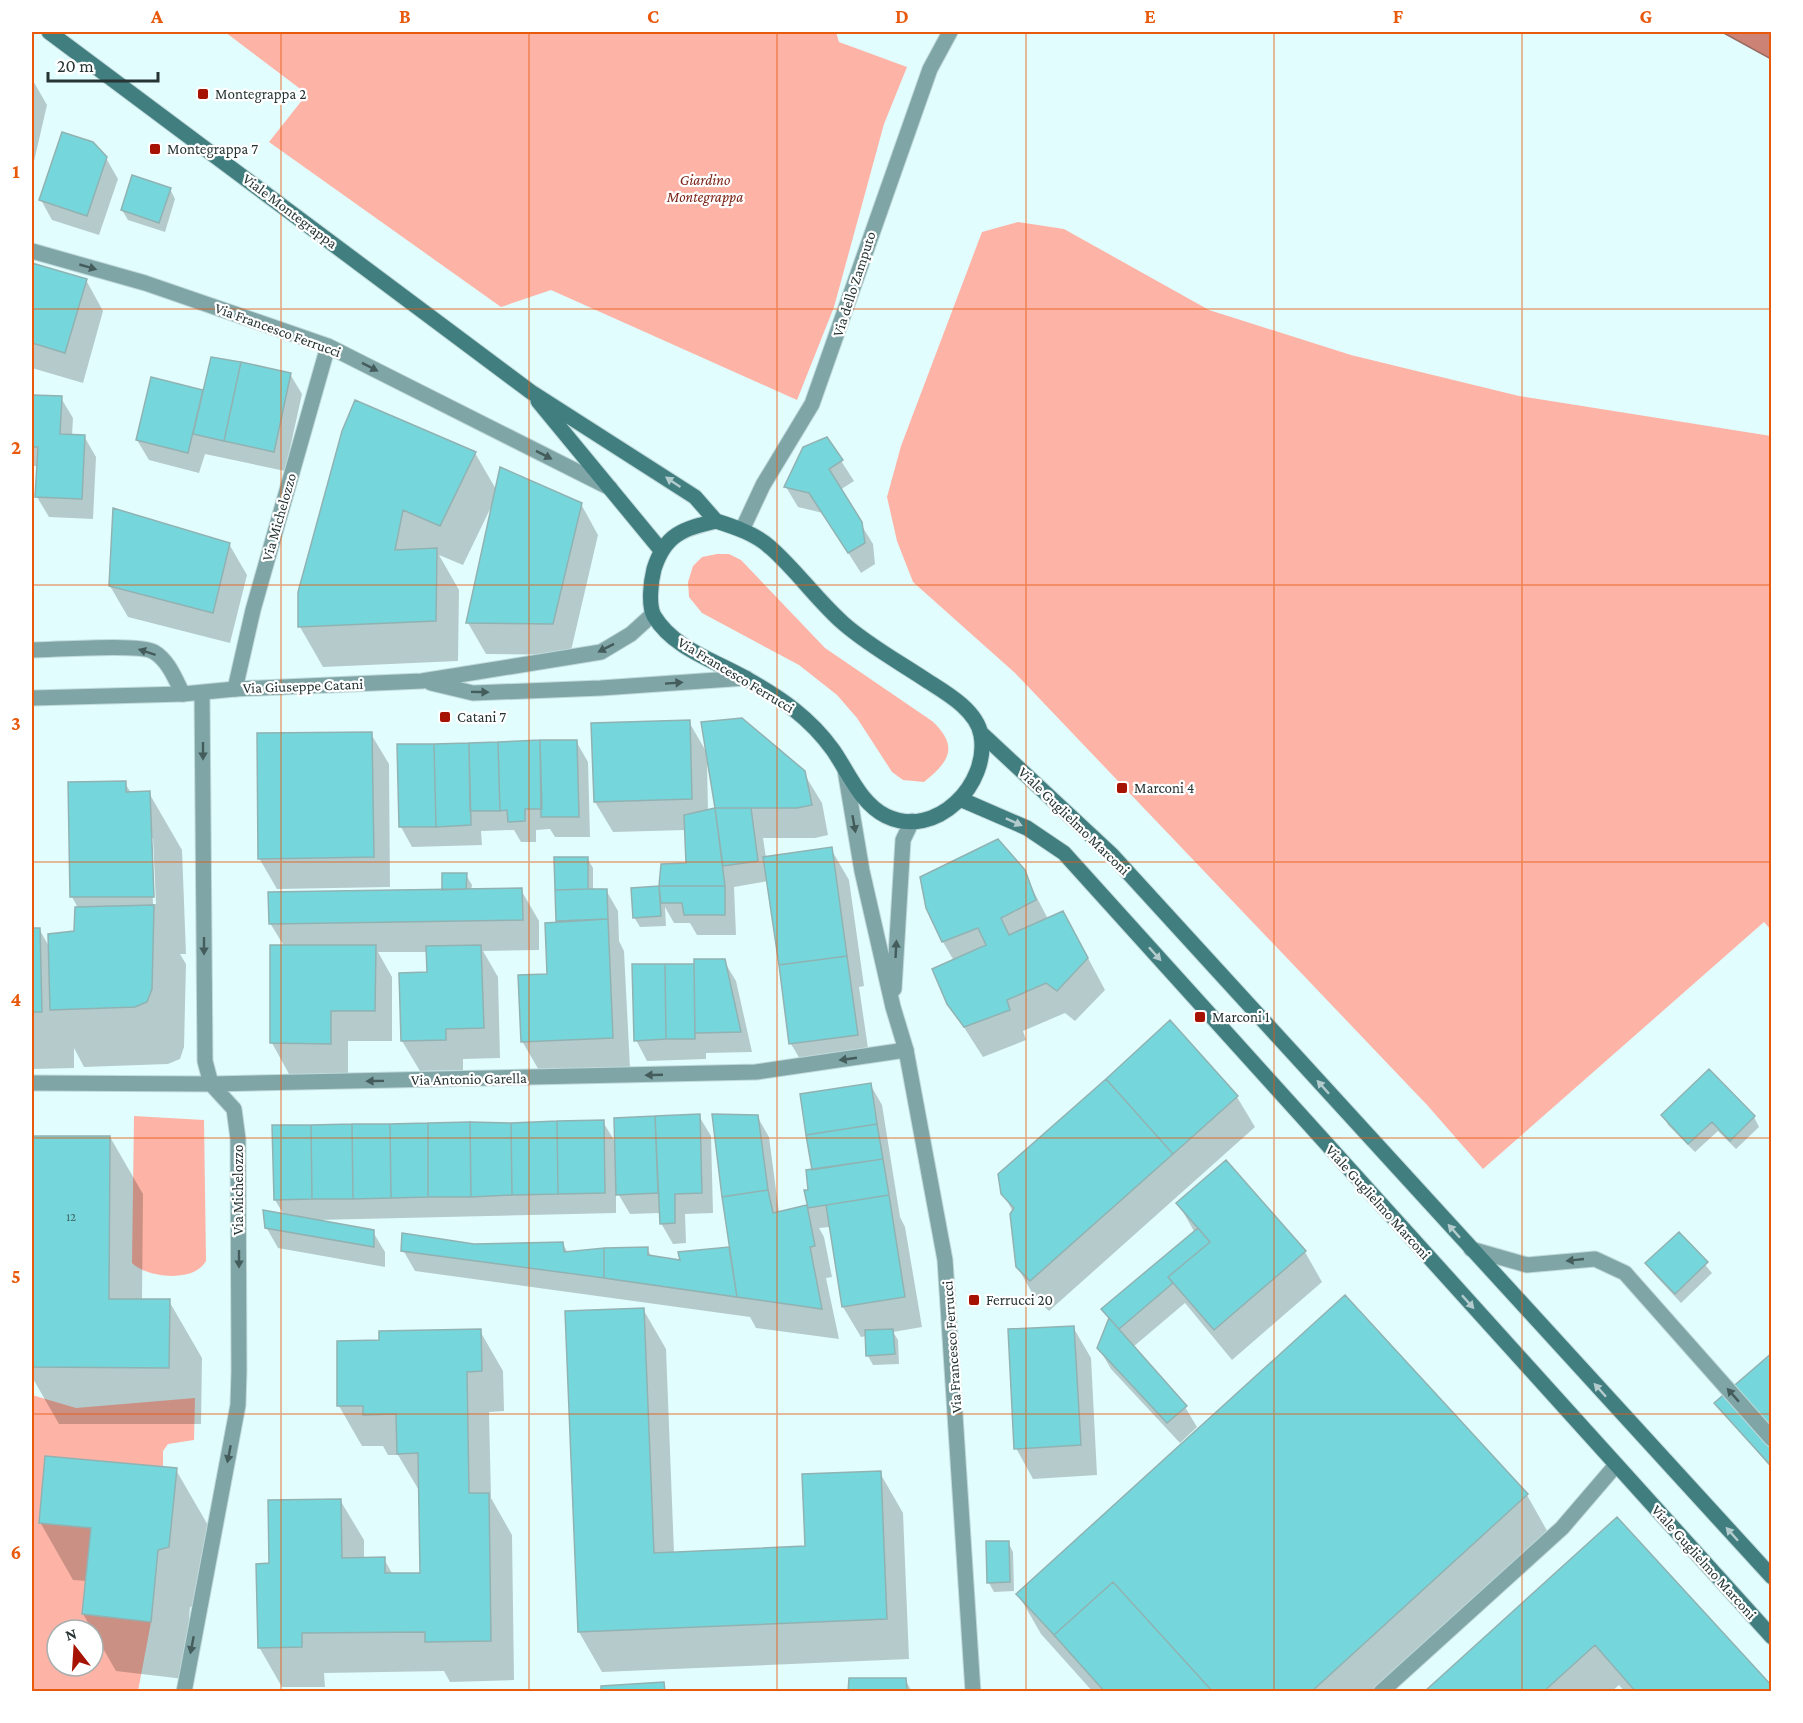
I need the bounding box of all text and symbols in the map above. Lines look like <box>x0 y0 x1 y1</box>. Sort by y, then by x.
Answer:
text: A <box>150 5 164 27</box>
text: B <box>399 5 411 27</box>
text: C <box>647 5 659 27</box>
text: D <box>895 5 909 27</box>
text: E <box>1144 5 1156 27</box>
text: F <box>1393 5 1404 27</box>
text: G <box>1640 5 1653 27</box>
scale bar <box>48 45 158 83</box>
text: 20 m <box>57 56 94 76</box>
place label: Montegrappa 2 <box>215 86 306 103</box>
marker: Montegrappa 2 <box>196 87 210 101</box>
place label: Montegrappa 7 <box>167 141 258 158</box>
marker: Montegrappa 7 <box>148 142 162 156</box>
text: 1 <box>12 160 20 182</box>
street label: Viale Montegrappa <box>239 170 340 252</box>
park label: Giardino Montegrappa <box>666 172 743 206</box>
street label: Via dello Zamputo <box>829 229 879 339</box>
one-way arrow <box>79 262 97 272</box>
street label: Via Francesco Ferrucci <box>213 300 343 360</box>
one-way arrow <box>362 362 379 372</box>
text: 2 <box>11 436 21 458</box>
one-way arrow <box>536 450 553 460</box>
street label: Via Michelozzo <box>259 471 299 563</box>
one-way arrow <box>665 477 681 488</box>
street label: Via Francesco Ferrucci <box>675 634 797 716</box>
one-way arrow <box>597 643 615 653</box>
one-way arrow <box>138 646 156 656</box>
street label: Via Giuseppe Catani <box>242 676 364 697</box>
one-way arrow <box>665 678 684 688</box>
one-way arrow <box>470 687 489 697</box>
place label: Catani 7 <box>457 709 506 725</box>
marker: Catani 7 <box>438 710 452 724</box>
text: 3 <box>11 712 21 734</box>
one-way arrow <box>198 742 207 761</box>
street label: Viale Guglielmo Marconi <box>1015 764 1133 879</box>
place label: Marconi 4 <box>1134 780 1194 796</box>
marker: Marconi 4 <box>1115 781 1129 795</box>
one-way arrow <box>850 815 859 834</box>
one-way arrow <box>1005 818 1022 827</box>
one-way arrow <box>199 937 209 956</box>
one-way arrow <box>891 939 901 958</box>
one-way arrow <box>1148 946 1161 961</box>
text: 4 <box>11 988 22 1010</box>
place label: Marconi 1 <box>1212 1009 1270 1025</box>
marker: Marconi 1 <box>1193 1010 1207 1024</box>
one-way arrow <box>838 1054 857 1063</box>
street label: Via Antonio Garella <box>411 1070 527 1088</box>
one-way arrow <box>644 1070 663 1079</box>
one-way arrow <box>366 1076 385 1086</box>
one-way arrow <box>1316 1079 1330 1094</box>
street label: Viale Guglielmo Marconi <box>1322 1142 1433 1263</box>
street label: Via Michelozzo <box>230 1145 246 1235</box>
house number: 12 <box>66 1210 76 1224</box>
one-way arrow <box>1447 1223 1461 1238</box>
one-way arrow <box>234 1250 244 1269</box>
one-way arrow <box>1566 1255 1585 1265</box>
text: 5 <box>11 1265 21 1287</box>
street label: Via Francesco Ferrucci <box>939 1280 965 1414</box>
place label: Ferrucci 20 <box>986 1292 1053 1308</box>
marker: Ferrucci 20 <box>967 1293 981 1307</box>
one-way arrow <box>1461 1294 1475 1309</box>
one-way arrow <box>1594 1383 1607 1398</box>
one-way arrow <box>1726 1388 1740 1403</box>
one-way arrow <box>224 1444 233 1463</box>
street label: Viale Guglielmo Marconi <box>1648 1502 1759 1623</box>
one-way arrow <box>1725 1526 1739 1541</box>
text: 6 <box>11 1541 21 1563</box>
north arrow <box>45 1618 105 1678</box>
text: N <box>63 1624 79 1644</box>
one-way arrow <box>187 1636 196 1655</box>

